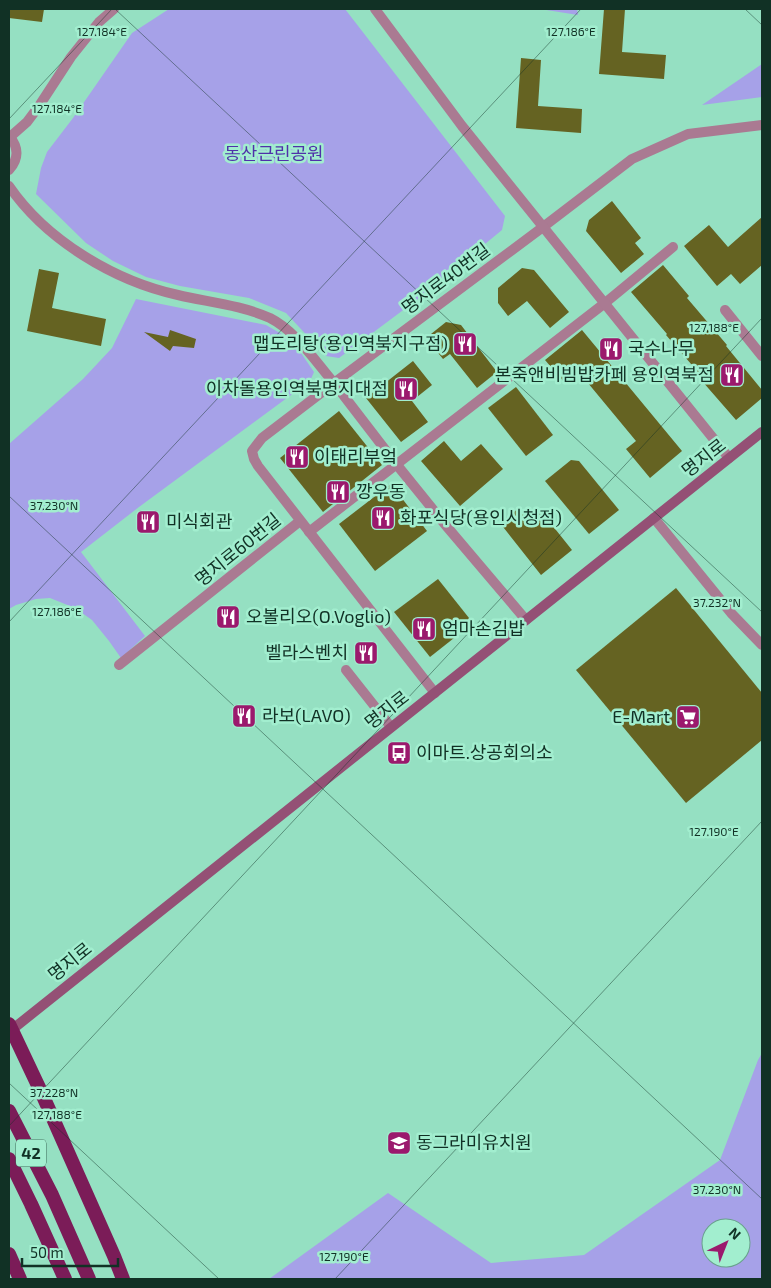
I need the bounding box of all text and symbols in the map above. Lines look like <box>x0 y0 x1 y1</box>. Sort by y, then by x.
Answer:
text: 127.184°E <box>77 24 127 38</box>
text: 127.186°E <box>546 24 596 38</box>
text: 127.184°E <box>32 101 82 115</box>
park label: 동산근린공원 <box>224 142 324 164</box>
street label: 명지로40번길 <box>397 238 494 319</box>
text: 127.188°E <box>689 320 739 334</box>
restaurant icon: 맵도리탕(용인역북지구점) <box>452 331 478 357</box>
place label: 맵도리탕(용인역북지구점) <box>253 332 448 354</box>
restaurant icon: 국수나무 <box>598 336 624 362</box>
place label: 국수나무 <box>628 337 694 359</box>
restaurant icon: 본죽앤비빔밥카페 용인역북점 <box>719 362 745 388</box>
place label: 본죽앤비빔밥카페 용인역북점 <box>495 363 714 385</box>
restaurant icon: 이차돌용인역북명지대점 <box>393 376 419 402</box>
place label: 이차돌용인역북명지대점 <box>206 377 388 399</box>
street label: 명지로 <box>677 433 730 481</box>
restaurant icon: 이태리부엌 <box>284 444 310 470</box>
place label: 이태리부엌 <box>314 445 397 467</box>
restaurant icon: 깡우동 <box>325 479 351 505</box>
place label: 깡우동 <box>356 480 406 502</box>
text: 37.230°N <box>30 498 78 512</box>
restaurant icon: 화포식당(용인시청점) <box>370 505 396 531</box>
place label: 화포식당(용인시청점) <box>400 506 562 528</box>
street label: 명지로60번길 <box>190 508 285 590</box>
restaurant icon: 미식회관 <box>135 509 161 535</box>
place label: 미식회관 <box>166 510 233 532</box>
text: 37.232°N <box>693 595 741 609</box>
text: 127.186°E <box>32 604 82 618</box>
restaurant icon: 오볼리오(O.Voglio) <box>215 604 241 630</box>
place label: 오볼리오(O.Voglio) <box>246 605 391 627</box>
restaurant icon: 엄마손김밥 <box>411 616 437 642</box>
place label: 엄마손김밥 <box>442 617 525 639</box>
restaurant icon: 벨라스벤치 <box>353 640 379 666</box>
place label: 벨라스벤치 <box>265 641 348 663</box>
street label: 명지로 <box>360 685 413 733</box>
restaurant icon: 라보(LAVO) <box>231 703 257 729</box>
place label: 라보(LAVO) <box>262 704 351 726</box>
supermarket icon: E-Mart <box>675 704 701 730</box>
place label: E-Mart <box>612 705 670 727</box>
bus stop icon: 이마트.상공회의소 <box>386 740 412 766</box>
place label: 이마트.상공회의소 <box>416 741 553 763</box>
text: 127.190°E <box>689 824 739 838</box>
street label: 명지로 <box>43 937 96 985</box>
text: 37.228°N <box>30 1085 78 1099</box>
text: 127.188°E <box>32 1107 82 1121</box>
school or university icon: 동그라미유치원 <box>386 1130 412 1156</box>
place label: 동그라미유치원 <box>416 1131 532 1153</box>
road number: 42 <box>16 1140 46 1166</box>
text: 37.230°N <box>693 1182 741 1196</box>
north arrow <box>701 1218 751 1268</box>
text: N <box>726 1223 745 1243</box>
scale bar <box>22 1236 119 1268</box>
text: 50 m <box>30 1243 64 1261</box>
text: 127.190°E <box>319 1249 369 1263</box>

